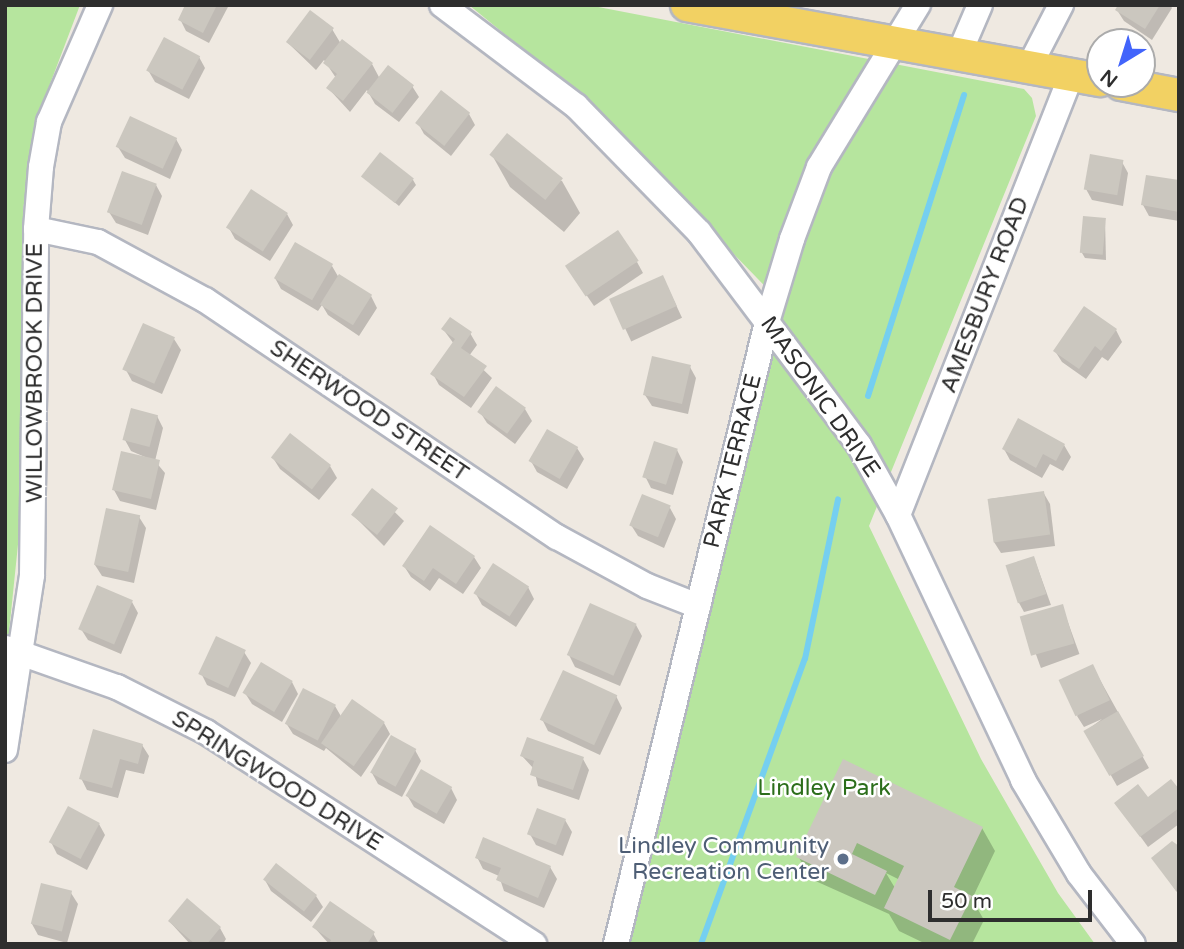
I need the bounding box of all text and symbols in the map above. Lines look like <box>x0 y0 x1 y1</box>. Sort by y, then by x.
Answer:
north arrow <box>1086 28 1156 98</box>
text: N <box>1097 65 1122 91</box>
street label: AMESBURY ROAD <box>935 193 1035 397</box>
street label: WILLOWBROOK DRIVE <box>21 243 49 503</box>
street label: MASONIC DRIVE <box>754 311 886 483</box>
street label: SHERWOOD STREET <box>264 334 474 488</box>
street label: PARK TERRACE <box>698 371 768 551</box>
street label: SPRINGWOOD DRIVE <box>167 705 387 857</box>
park label: Lindley Park <box>757 774 891 802</box>
place label: Lindley Community Recreation Center <box>618 832 829 886</box>
marker: Lindley Community Recreation Center <box>835 851 851 867</box>
scale bar <box>932 876 1096 920</box>
text: 50 m <box>941 889 992 914</box>

